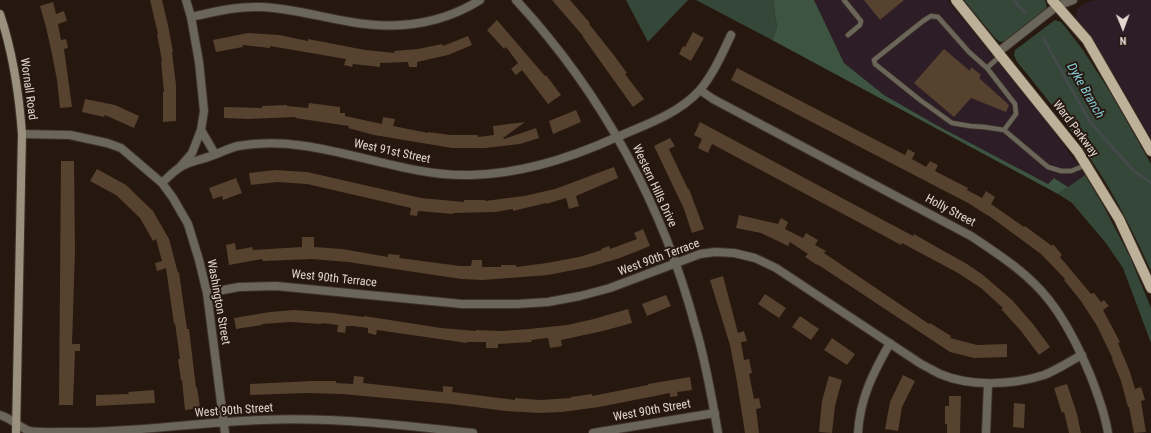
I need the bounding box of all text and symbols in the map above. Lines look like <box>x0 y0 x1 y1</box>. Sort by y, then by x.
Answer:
north arrow <box>1103 8 1143 48</box>
text: N <box>1120 34 1127 47</box>
street label: Wornall Road <box>17 57 39 121</box>
water label: Dyke Branch <box>1063 61 1107 121</box>
street label: Ward Parkway <box>1049 98 1101 160</box>
street label: West 91st Street <box>352 137 432 167</box>
street label: Western Hills Drive <box>629 142 679 230</box>
street label: Holly Street <box>922 192 978 230</box>
street label: West 90th Terrace <box>616 237 702 279</box>
street label: Washington Street <box>203 258 233 346</box>
street label: West 90th Terrace <box>291 267 377 291</box>
street label: West 90th Street <box>612 397 692 425</box>
street label: West 90th Street <box>194 401 274 421</box>

